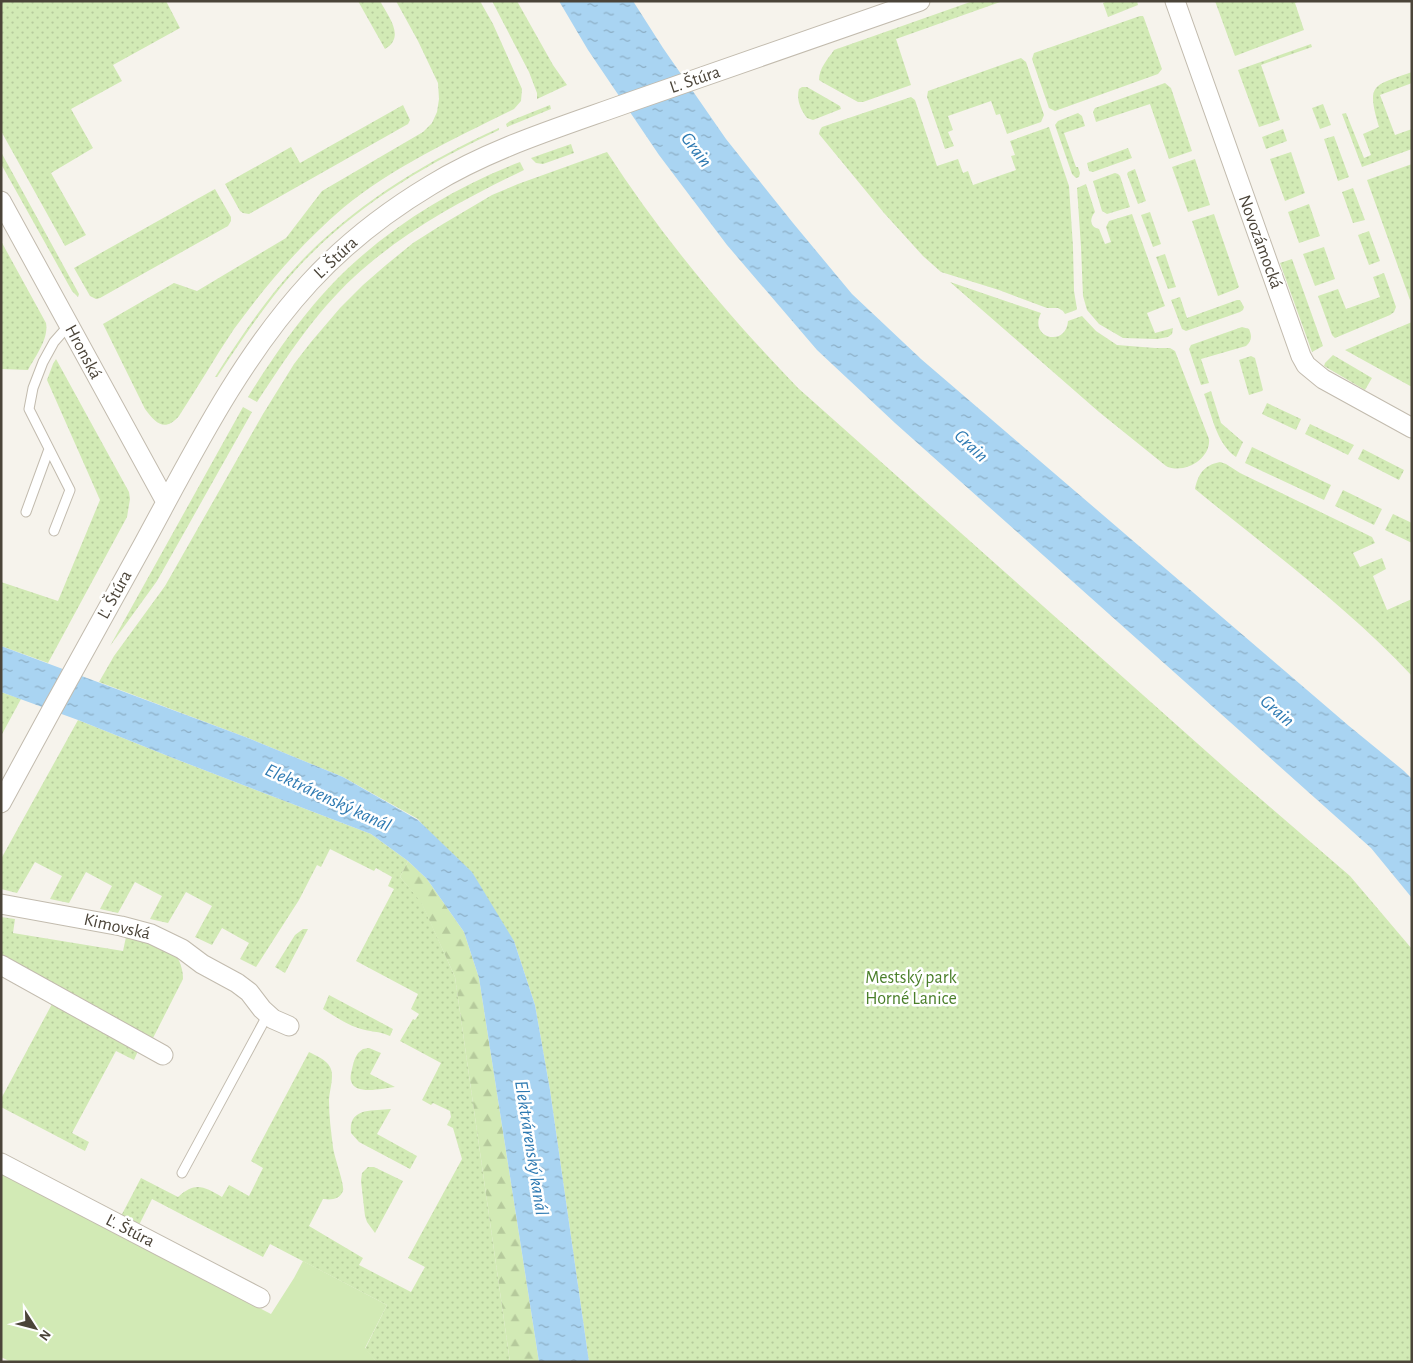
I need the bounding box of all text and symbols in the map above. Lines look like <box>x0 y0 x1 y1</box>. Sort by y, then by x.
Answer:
street label: Ľ. Štúra <box>666 60 723 97</box>
water label: Grain <box>677 129 715 171</box>
street label: Novozámocká <box>1235 193 1285 291</box>
street label: Ľ. Štúra <box>309 231 361 282</box>
street label: Hronská <box>61 322 105 382</box>
water label: Grain <box>951 426 991 466</box>
street label: Ľ. Štúra <box>92 566 136 622</box>
water label: Grain <box>1256 691 1298 731</box>
water label: Elektrárenský kanál <box>262 761 394 836</box>
street label: Kimovská <box>82 911 152 943</box>
park label: Mestský park Horné Lanice <box>865 969 957 1008</box>
water label: Elektrárenský kanál <box>511 1079 551 1217</box>
street label: Ľ. Štúra <box>103 1208 159 1251</box>
north arrow <box>10 1303 60 1353</box>
text: N <box>36 1327 53 1343</box>

